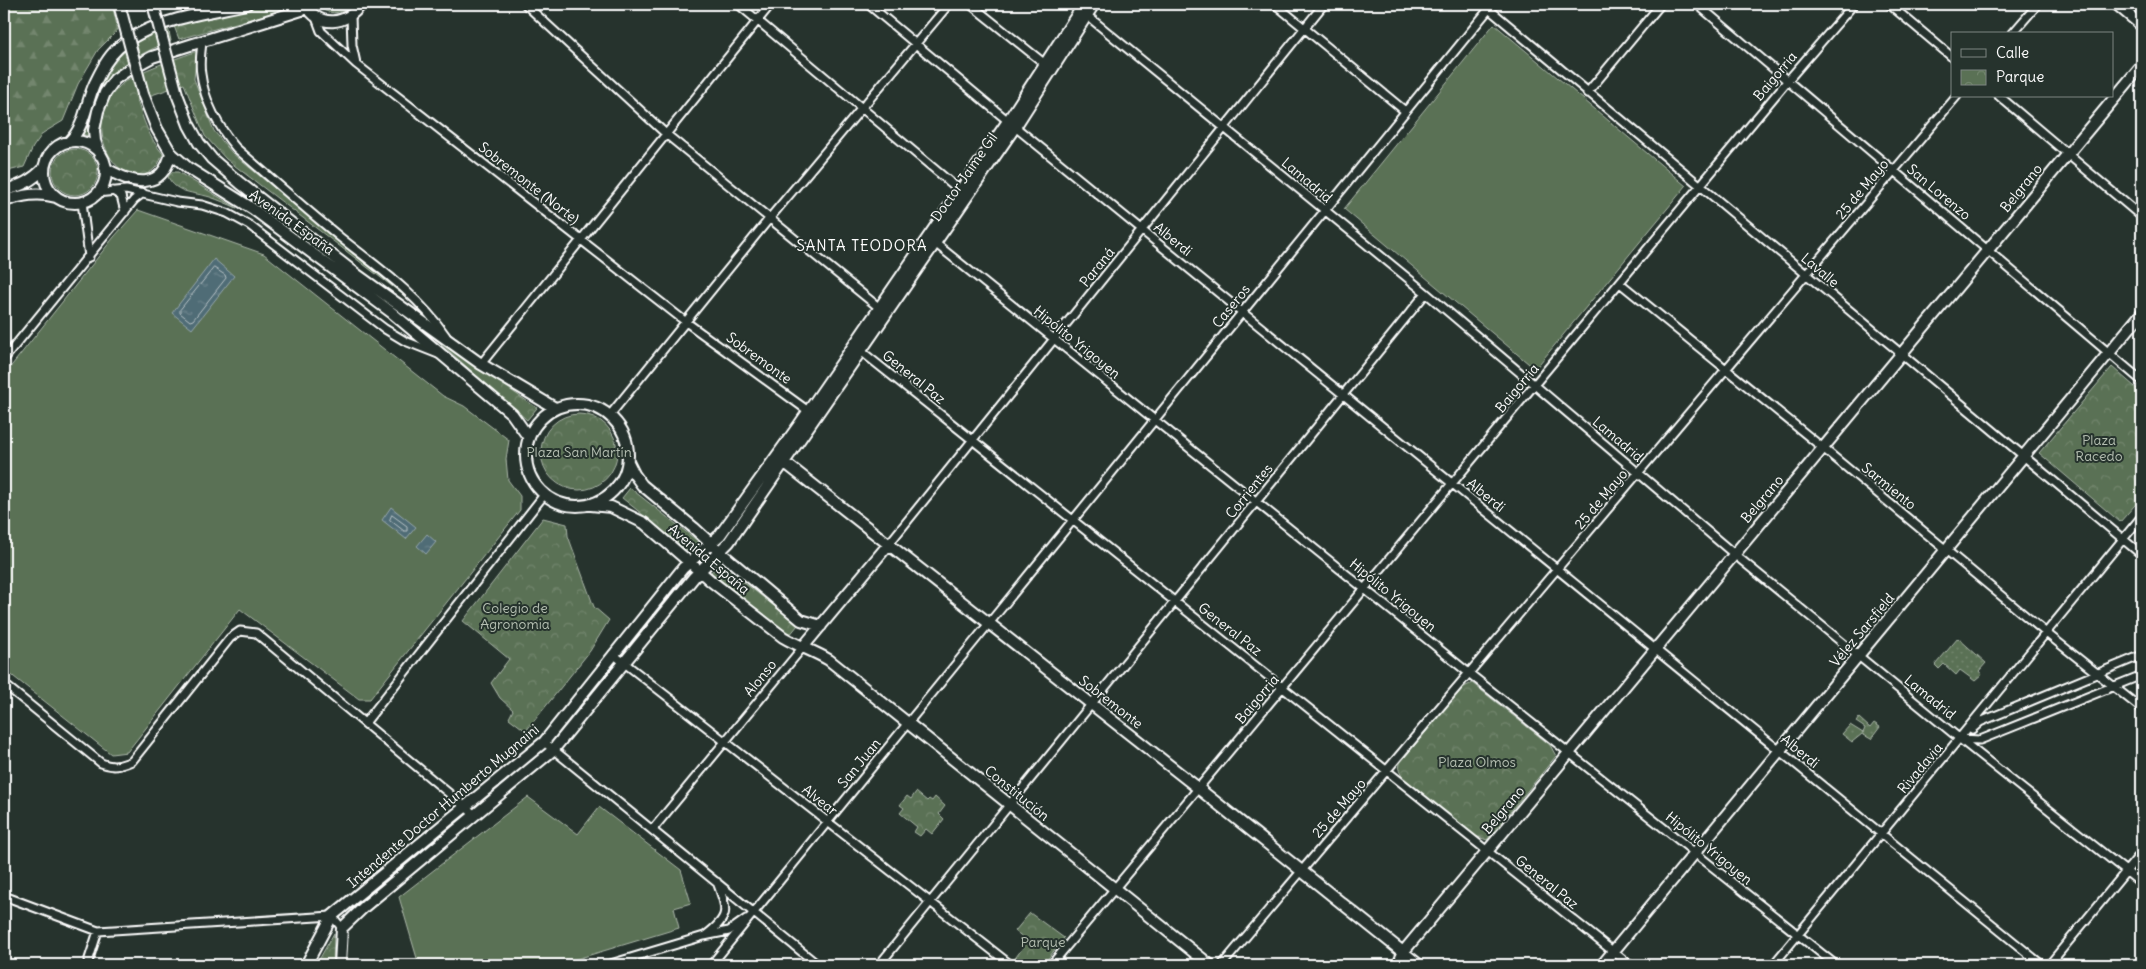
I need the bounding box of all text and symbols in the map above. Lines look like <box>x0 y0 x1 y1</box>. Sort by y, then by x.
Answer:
legend <box>1951 32 2114 98</box>
text: Calle <box>1996 43 2029 62</box>
street label: Baigorria <box>1749 48 1801 104</box>
text: Parque <box>1996 67 2044 86</box>
street label: Doctor Jaime Gil <box>927 129 1001 225</box>
street label: Sobremonte (Norte) <box>475 138 583 228</box>
street label: Lamadrid <box>1278 153 1336 207</box>
street label: 25 de Mayo <box>1832 155 1892 223</box>
street label: San Lorenzo <box>1903 160 1975 224</box>
street label: Belgrano <box>1996 160 2046 216</box>
street label: Avenida España <box>246 185 338 259</box>
street label: Alberdi <box>1150 218 1196 260</box>
district label: SANTA TEODORA <box>796 236 928 255</box>
street label: Paraná <box>1076 244 1118 290</box>
street label: Lavalle <box>1797 249 1843 291</box>
street label: Caseros <box>1208 281 1254 331</box>
street label: Hipólito Yrigoyen <box>1030 302 1124 382</box>
street label: Sobremonte <box>723 328 795 388</box>
street label: General Paz <box>879 346 949 408</box>
street label: Baigorria <box>1491 360 1543 416</box>
street label: Lamadrid <box>1589 412 1647 466</box>
park label: Plaza Racedo <box>2075 431 2123 465</box>
park label: Plaza San Martín <box>526 443 632 461</box>
street label: Sarmiento <box>1858 459 1920 514</box>
street label: Corrientes <box>1221 460 1277 522</box>
street label: 25 de Mayo <box>1571 465 1631 533</box>
street label: Belgrano <box>1737 471 1787 527</box>
street label: Alberdi <box>1463 474 1509 516</box>
street label: Avenida España <box>665 520 753 598</box>
street label: Hipólito Yrigoyen <box>1346 555 1440 635</box>
street label: Vélez Sarsfield <box>1826 589 1898 671</box>
street label: General Paz <box>1194 598 1266 660</box>
park label: Colegio de Agronomia <box>480 599 550 633</box>
street label: Alonso <box>740 656 780 700</box>
street label: Sobremonte <box>1075 671 1147 733</box>
street label: Baigorria <box>1231 671 1283 727</box>
street label: Lamadrid <box>1901 671 1959 723</box>
street label: Intendente Doctor Humberto Mugnaini <box>343 720 543 892</box>
street label: Alberdi <box>1777 730 1823 772</box>
street label: San Juan <box>834 735 884 791</box>
street label: Rivadavia <box>1894 739 1946 797</box>
park label: Plaza Olmos <box>1438 753 1516 771</box>
street label: Constitución <box>981 761 1053 825</box>
street label: 25 de Mayo <box>1308 774 1370 841</box>
street label: Alvear <box>799 781 842 820</box>
street label: Belgrano <box>1478 782 1528 838</box>
street label: Hipólito Yrigoyen <box>1662 808 1756 888</box>
street label: General Paz <box>1512 851 1582 913</box>
park label: Parque <box>1020 933 1066 951</box>

